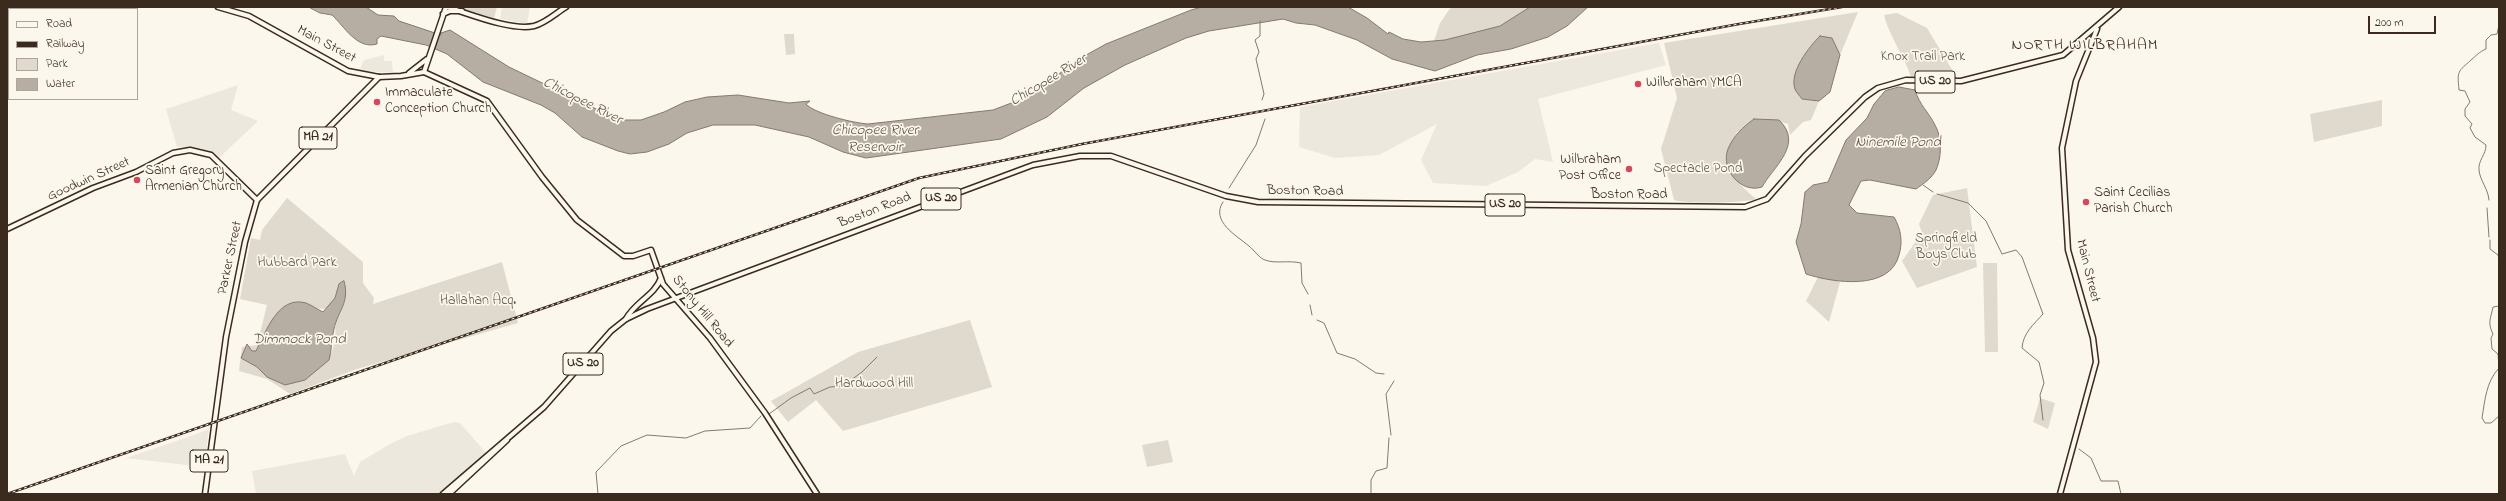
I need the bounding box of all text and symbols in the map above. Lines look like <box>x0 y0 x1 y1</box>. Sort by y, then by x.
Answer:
legend <box>8 8 138 100</box>
scale bar <box>2370 8 2438 34</box>
text: 200 m <box>2375 14 2404 32</box>
text: Road <box>46 15 72 33</box>
street label: Main Street <box>294 22 358 68</box>
text: Railway <box>46 35 84 53</box>
district label: NORTH WILBRAHAM <box>2011 36 2159 56</box>
park label: Knox Trail Park <box>1881 50 1965 66</box>
water label: Chicopee River <box>1007 51 1091 111</box>
text: Park <box>46 55 68 73</box>
road number: US 20 <box>1915 71 1955 93</box>
water label: Chicopee River <box>539 74 625 130</box>
text: Water <box>46 75 75 93</box>
place label: Wilbraham YMCA <box>1646 76 1742 92</box>
marker: Wilbraham YMCA <box>1633 79 1643 89</box>
place label: Immaculate Conception Church <box>385 86 491 118</box>
marker: Immaculate Conception Church <box>372 97 382 107</box>
water label: Chicopee River Reservoir <box>832 123 918 158</box>
road number: MA 21 <box>299 127 337 149</box>
water label: Ninemile Pond <box>1855 135 1941 153</box>
place label: Wilbraham Post Office <box>1559 153 1621 186</box>
street label: Goodwin Street <box>45 154 133 206</box>
park label: Spectacle Pond <box>1653 162 1743 178</box>
place label: Saint Gregory Armenian Church <box>145 164 242 196</box>
marker: Wilbraham Post Office <box>1624 164 1634 174</box>
marker: Saint Gregory Armenian Church <box>132 175 142 185</box>
street label: Boston Road <box>1267 183 1343 201</box>
place label: Saint Cecilias Parish Church <box>2094 186 2172 218</box>
road number: US 20 <box>921 188 961 210</box>
street label: Boston Road <box>1591 188 1667 204</box>
street label: Boston Road <box>836 189 914 233</box>
road number: US 20 <box>1485 194 1525 216</box>
marker: Saint Cecilias Parish Church <box>2081 197 2091 207</box>
street label: Parker Street <box>215 220 247 296</box>
park label: Springfield Boys Club <box>1915 232 1977 264</box>
street label: Main Street <box>2071 238 2103 304</box>
park label: Hubbard Park <box>257 256 337 272</box>
street label: Stony Hill Road <box>668 272 736 352</box>
park label: Hallahan Acq. <box>440 294 516 310</box>
water label: Dimmock Pond <box>252 332 346 350</box>
road number: US 20 <box>563 353 603 375</box>
park label: Hardwood Hill <box>835 377 913 393</box>
road number: MA 21 <box>190 450 228 472</box>

